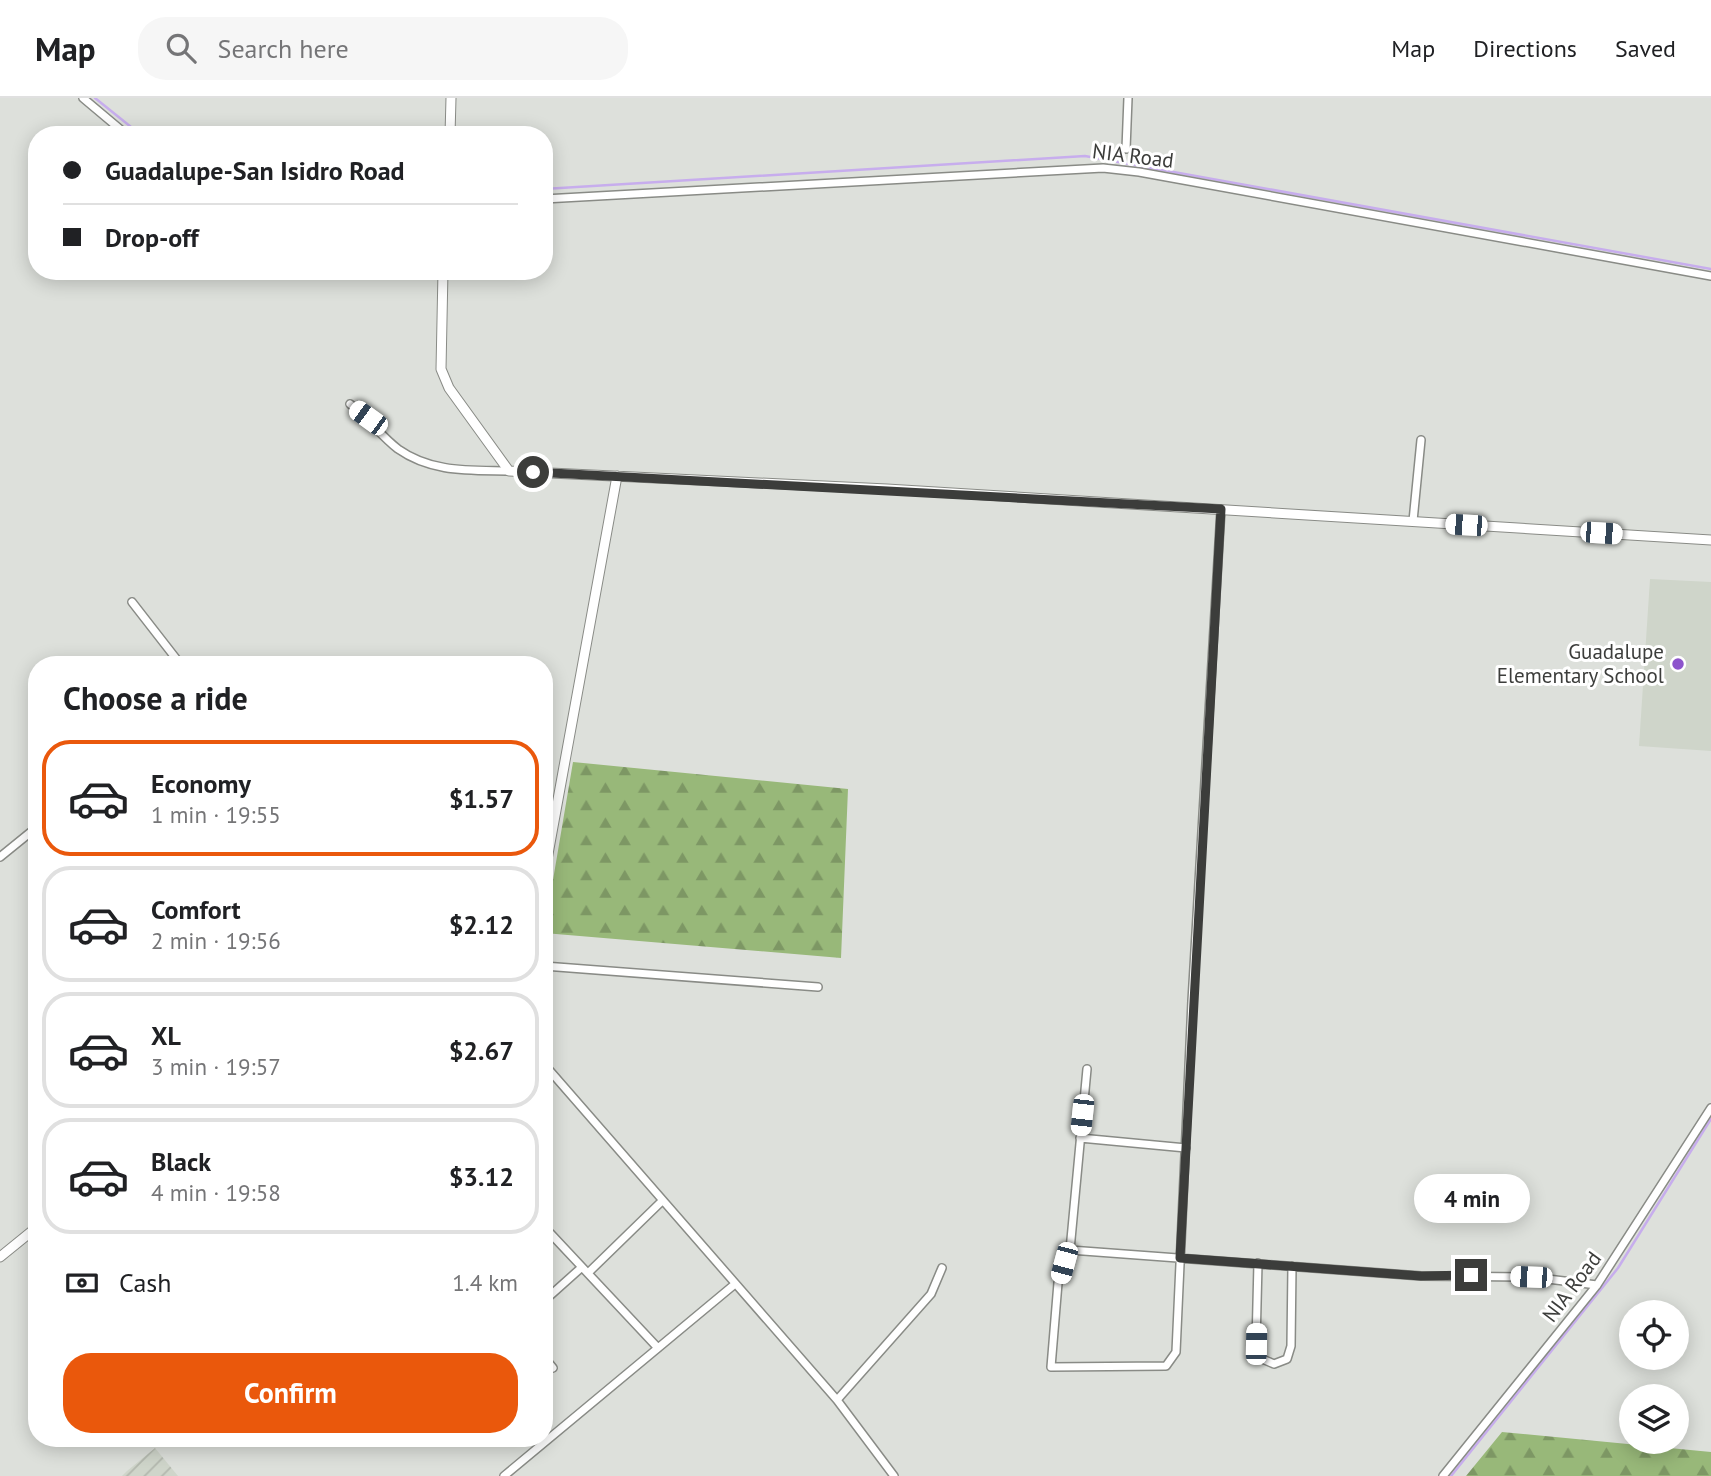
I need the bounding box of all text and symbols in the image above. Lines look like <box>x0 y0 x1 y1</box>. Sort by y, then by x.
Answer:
search box <box>138 17 628 80</box>
text: Map <box>35 27 96 70</box>
icon: search <box>162 29 200 67</box>
text: Search here <box>218 32 349 65</box>
text: Map <box>1391 33 1435 64</box>
text: Directions <box>1473 33 1577 64</box>
text: Saved <box>1615 33 1676 64</box>
street label: NIA Road <box>1091 137 1175 174</box>
text: Guadalupe-San Isidro Road <box>105 154 405 187</box>
text: Drop-off <box>105 221 199 254</box>
car <box>345 397 392 439</box>
route start <box>517 456 549 488</box>
car <box>1445 513 1488 537</box>
car <box>1580 521 1623 545</box>
place label: Guadalupe Elementary School <box>1497 638 1664 689</box>
marker: Guadalupe Elementary School <box>1670 656 1686 672</box>
text: Choose a ride <box>63 677 248 719</box>
icon: car <box>67 767 130 830</box>
text: Economy <box>151 767 251 800</box>
text: $1.57 <box>449 782 514 815</box>
text: 1 min · 19:55 <box>151 800 281 829</box>
icon: car <box>67 893 130 956</box>
text: Comfort <box>151 893 241 926</box>
text: $2.12 <box>449 908 514 941</box>
text: 2 min · 19:56 <box>151 926 281 955</box>
icon: car <box>67 1019 130 1082</box>
text: XL <box>151 1019 181 1052</box>
text: $2.67 <box>449 1034 514 1067</box>
text: 3 min · 19:57 <box>151 1052 281 1081</box>
car <box>1070 1093 1095 1137</box>
icon: car <box>67 1145 130 1208</box>
text: Black <box>151 1145 211 1178</box>
text: $3.12 <box>449 1160 514 1193</box>
callout: 4 min <box>1413 1174 1529 1222</box>
text: 4 min · 19:58 <box>151 1178 281 1207</box>
text: 4 min <box>1444 1184 1500 1213</box>
car <box>1049 1240 1080 1286</box>
street label: NIA Road <box>1536 1246 1607 1327</box>
route end <box>1455 1259 1487 1291</box>
icon: cash <box>63 1264 101 1302</box>
text: Cash <box>119 1266 171 1299</box>
car <box>1510 1266 1553 1288</box>
text: 1.4 km <box>452 1268 518 1297</box>
map controls <box>1619 1300 1689 1454</box>
button: locate <box>1619 1300 1689 1370</box>
car <box>1246 1323 1267 1365</box>
button: Confirm <box>63 1353 518 1433</box>
button: layers <box>1619 1384 1689 1454</box>

